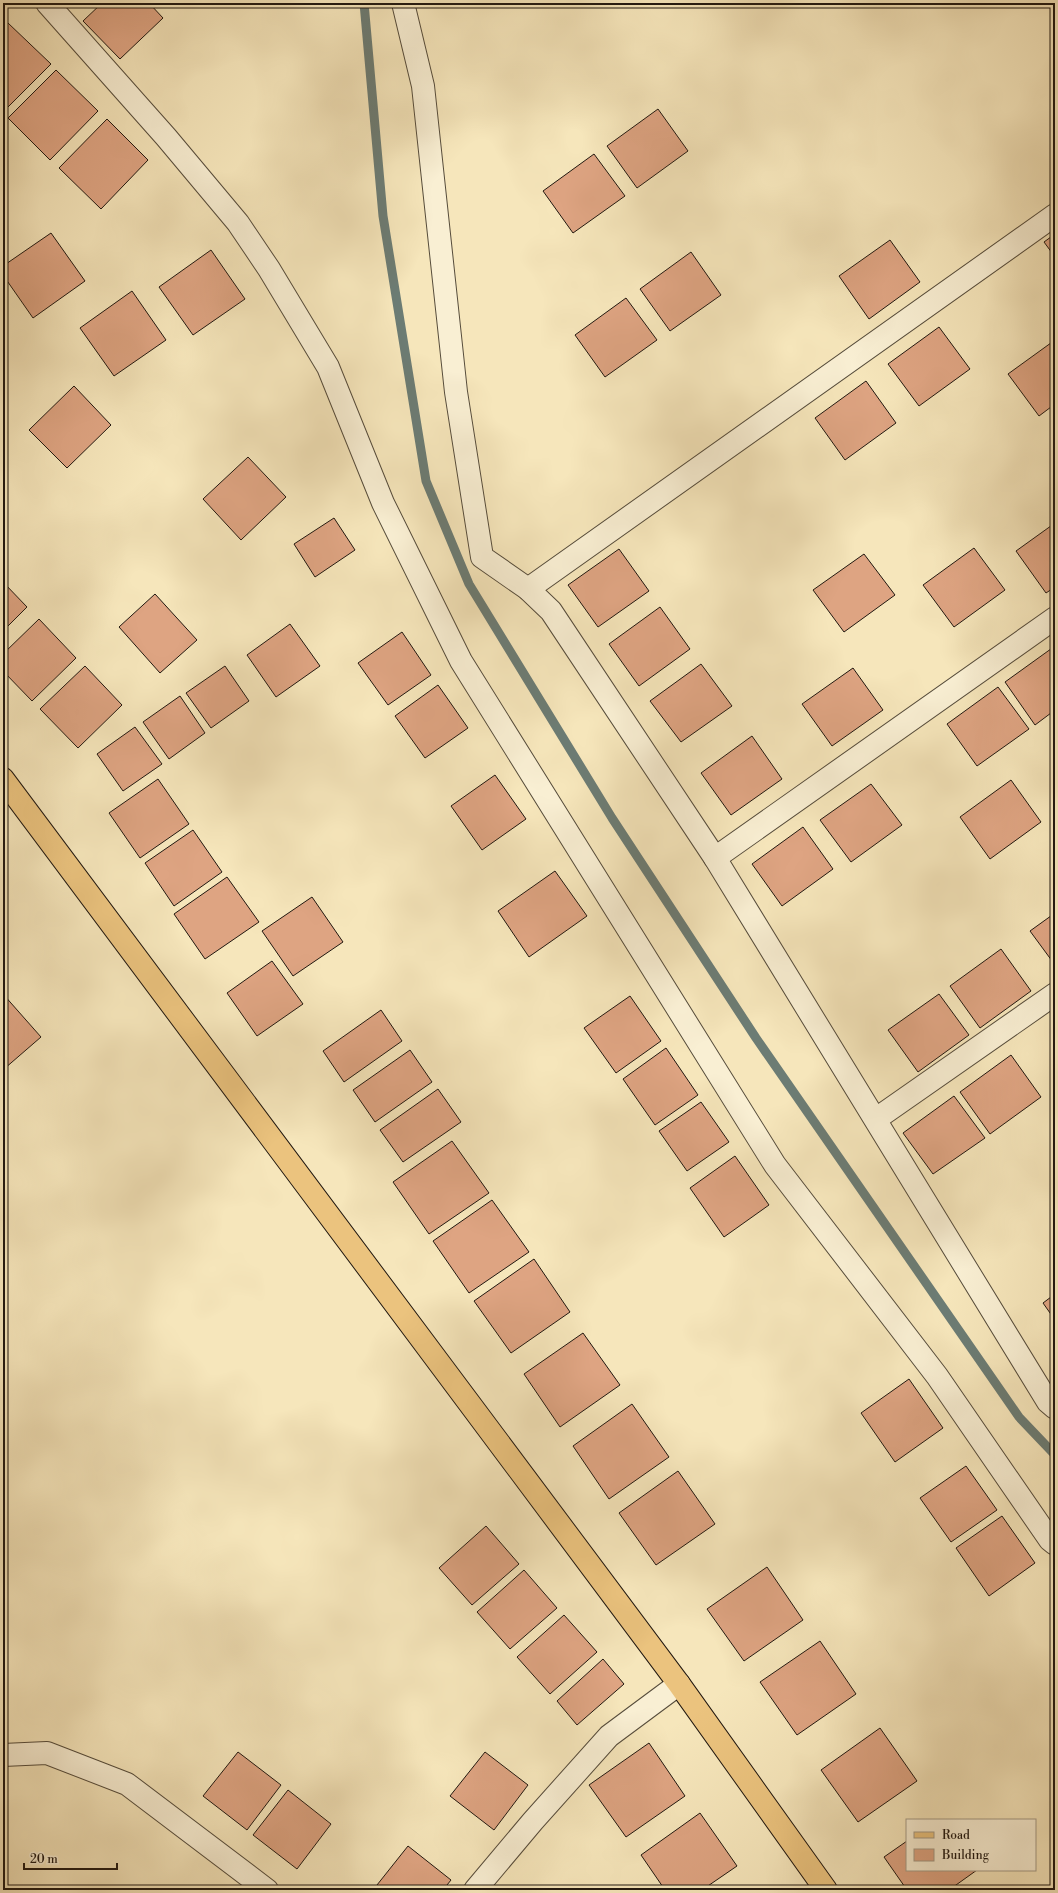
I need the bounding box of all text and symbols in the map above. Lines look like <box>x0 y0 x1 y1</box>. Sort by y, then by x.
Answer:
legend <box>906 1819 1036 1871</box>
text: Road <box>942 1828 970 1843</box>
scale bar <box>24 1845 117 1871</box>
text: Building <box>941 1848 990 1863</box>
text: 20 m <box>30 1852 58 1867</box>

